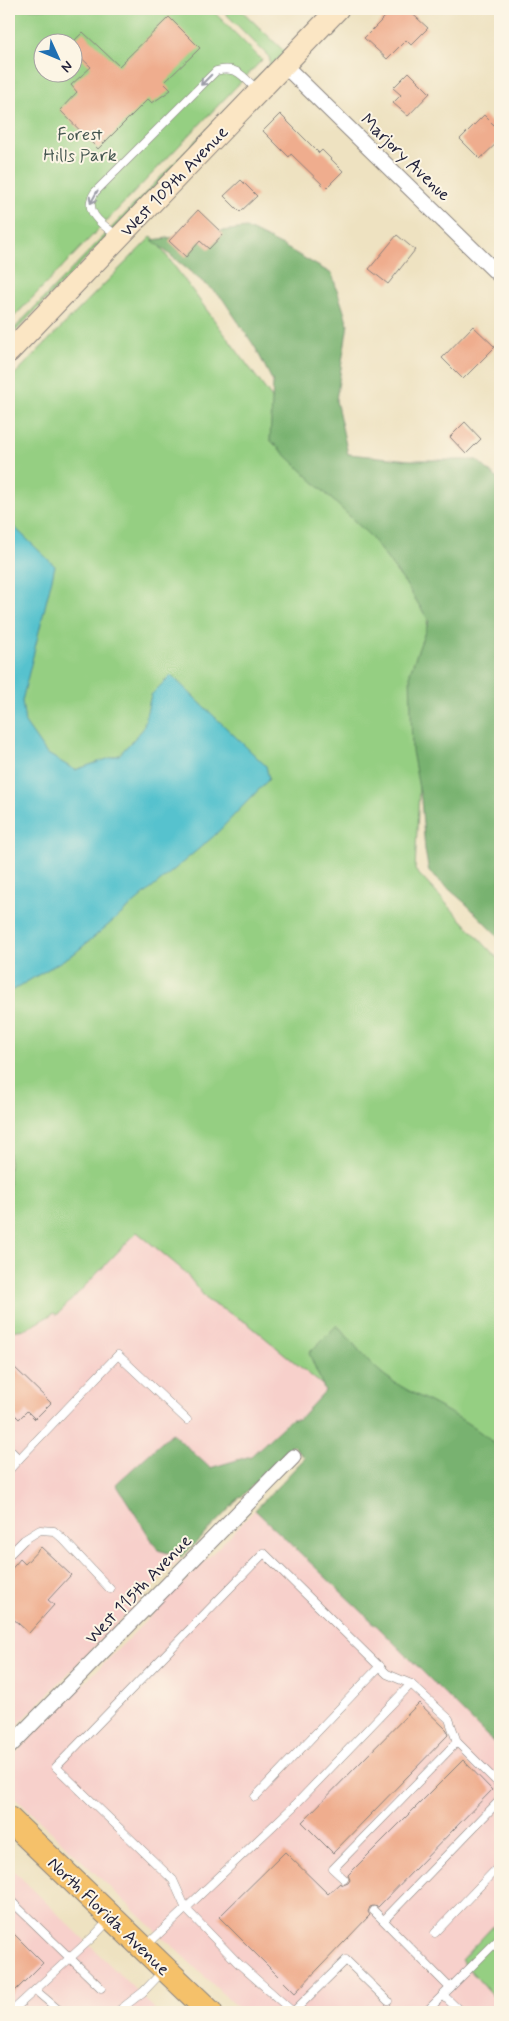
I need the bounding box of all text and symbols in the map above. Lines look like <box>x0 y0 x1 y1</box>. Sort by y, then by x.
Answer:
north arrow <box>32 32 82 82</box>
text: N <box>57 57 76 76</box>
one-way arrow <box>200 74 213 86</box>
street label: Marjory Avenue <box>355 108 456 207</box>
street label: West 109th Avenue <box>115 121 234 243</box>
park label: Forest Hills Park <box>43 123 117 168</box>
one-way arrow <box>89 189 99 204</box>
street label: West 115th Avenue <box>80 1529 197 1650</box>
street label: North Florida Avenue <box>42 1852 175 1981</box>

